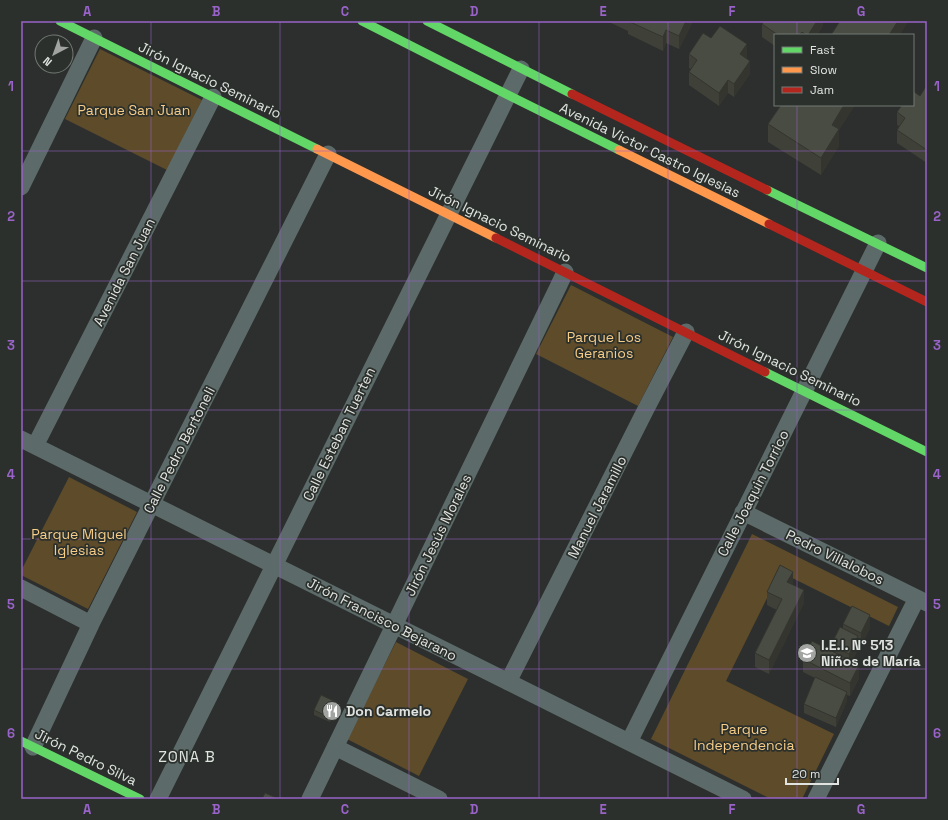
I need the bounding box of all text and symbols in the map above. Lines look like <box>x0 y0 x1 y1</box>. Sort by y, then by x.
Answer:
text: A <box>83 3 92 20</box>
text: B <box>212 3 221 20</box>
text: C <box>341 3 349 20</box>
text: D <box>470 3 479 20</box>
text: E <box>599 3 607 20</box>
text: F <box>729 3 736 20</box>
text: G <box>857 3 865 20</box>
north arrow <box>34 34 74 74</box>
legend <box>774 34 914 106</box>
street label: Jirón Ignacio Seminario <box>136 38 284 122</box>
text: Fast <box>810 42 835 58</box>
text: N <box>40 54 55 69</box>
text: Slow <box>810 62 837 78</box>
text: 1 <box>8 78 14 95</box>
text: 1 <box>934 78 940 95</box>
text: Jam <box>810 82 834 98</box>
street label: Avenida Victor Castro Iglesias <box>557 98 743 202</box>
park label: Parque San Juan <box>78 101 190 119</box>
street label: Jirón Ignacio Seminario <box>426 182 574 266</box>
text: 2 <box>7 208 15 225</box>
text: 2 <box>933 208 941 225</box>
street label: Avenida San Juan <box>89 215 159 329</box>
street label: Jirón Ignacio Seminario <box>716 326 864 410</box>
park label: Parque Los Geranios <box>567 328 641 362</box>
text: 3 <box>7 337 15 354</box>
text: 3 <box>933 337 941 354</box>
street label: Calle Esteban Tuerten <box>299 364 379 504</box>
street label: Calle Pedro Bertoneli <box>139 384 219 516</box>
street label: Calle Joaquin Torrico <box>713 427 793 559</box>
street label: Manuel Jaramillo <box>563 453 631 561</box>
text: 4 <box>7 466 15 483</box>
text: 4 <box>933 466 941 483</box>
street label: Jirón Jesús Morales <box>401 471 475 599</box>
park label: Parque Miguel Iglesias <box>31 525 127 559</box>
street label: Pedro Villalobos <box>783 526 887 588</box>
street label: Jirón Francisco Bejarano <box>304 573 460 665</box>
text: 5 <box>7 596 15 613</box>
text: 5 <box>933 596 941 613</box>
place label: I.E.I. N° 513 Niños de María <box>821 636 921 670</box>
school or university icon: I.E.I. N° 513 Niños de María <box>796 642 818 664</box>
restaurant icon: Don Carmelo <box>321 700 343 722</box>
place label: Don Carmelo <box>346 702 431 720</box>
park label: Parque Independencia <box>694 720 794 754</box>
text: 6 <box>7 725 15 742</box>
street label: Jirón Pedro Silva <box>32 725 140 789</box>
text: 6 <box>933 725 941 742</box>
district label: ZONA B <box>158 747 216 766</box>
scale bar <box>786 760 838 786</box>
text: 20 m <box>792 766 820 782</box>
text: A <box>83 801 92 818</box>
text: B <box>212 801 221 818</box>
text: C <box>341 801 349 818</box>
text: D <box>470 801 479 818</box>
text: E <box>599 801 607 818</box>
text: F <box>729 801 736 818</box>
text: G <box>857 801 865 818</box>

